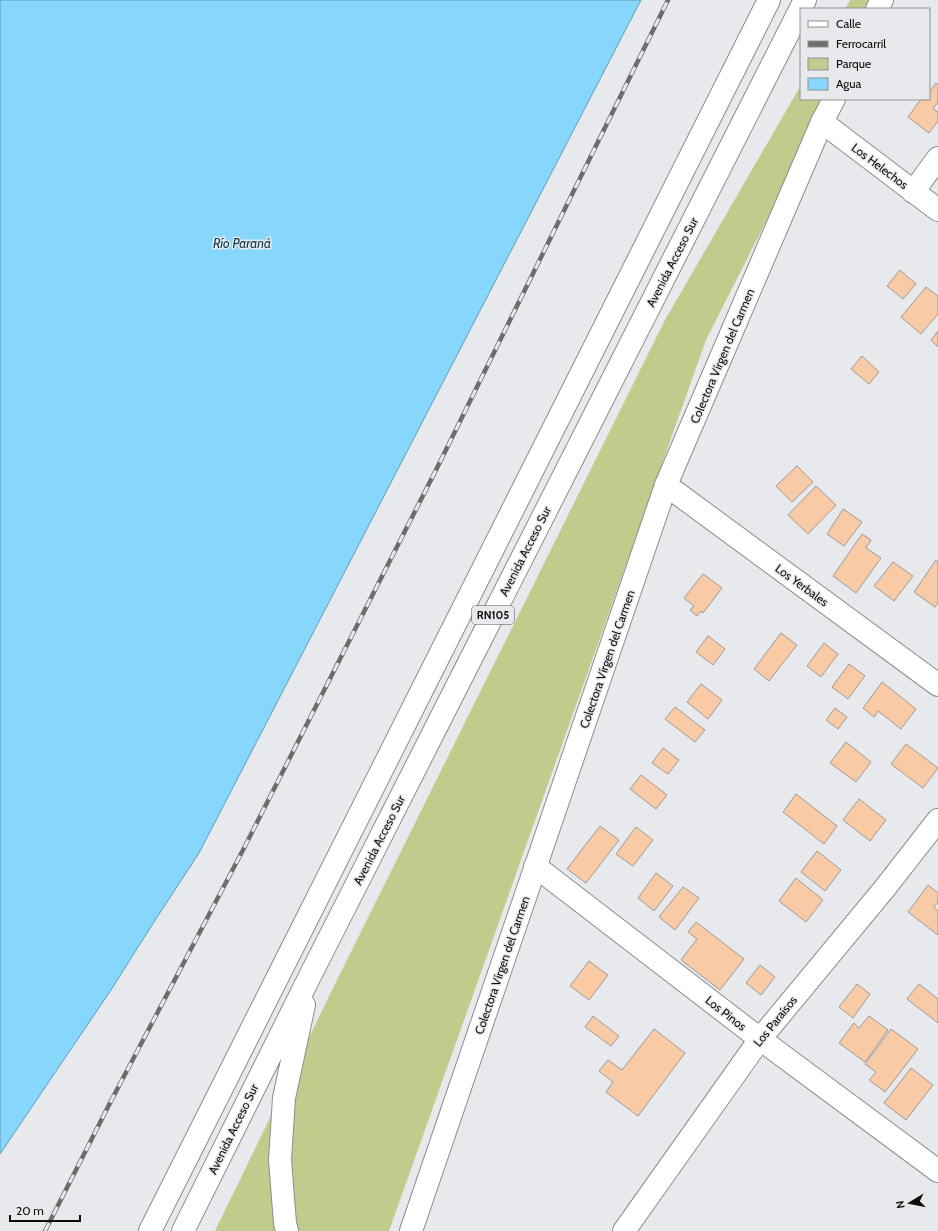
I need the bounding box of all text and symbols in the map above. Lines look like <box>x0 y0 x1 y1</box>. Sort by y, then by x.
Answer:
legend <box>800 8 930 100</box>
text: Calle <box>836 16 861 31</box>
text: Ferrocarril <box>836 36 886 51</box>
text: Parque <box>836 56 871 71</box>
text: Agua <box>836 76 862 91</box>
street label: Los Helechos <box>849 140 911 192</box>
street label: Avenida Acceso Sur <box>643 214 701 309</box>
water label: Río Paraná <box>213 235 271 251</box>
street label: Colectora Vírgen del Carmen <box>687 286 757 426</box>
street label: Avenida Acceso Sur <box>496 503 554 598</box>
street label: Los Yerbales <box>772 561 832 609</box>
street label: Colectora Vírgen del Carmen <box>576 588 638 730</box>
road number: RN105 <box>472 606 514 624</box>
street label: Avenida Acceso Sur <box>350 792 408 887</box>
street label: Colectora Vírgen del Carmen <box>471 894 533 1036</box>
street label: Los Pinos <box>703 992 749 1034</box>
street label: Los Paraísos <box>750 992 800 1049</box>
street label: Avenida Acceso Sur <box>205 1081 261 1177</box>
north arrow <box>890 1183 930 1223</box>
scale bar <box>10 1197 80 1223</box>
text: N <box>893 1200 908 1210</box>
text: 20 m <box>16 1203 44 1218</box>

